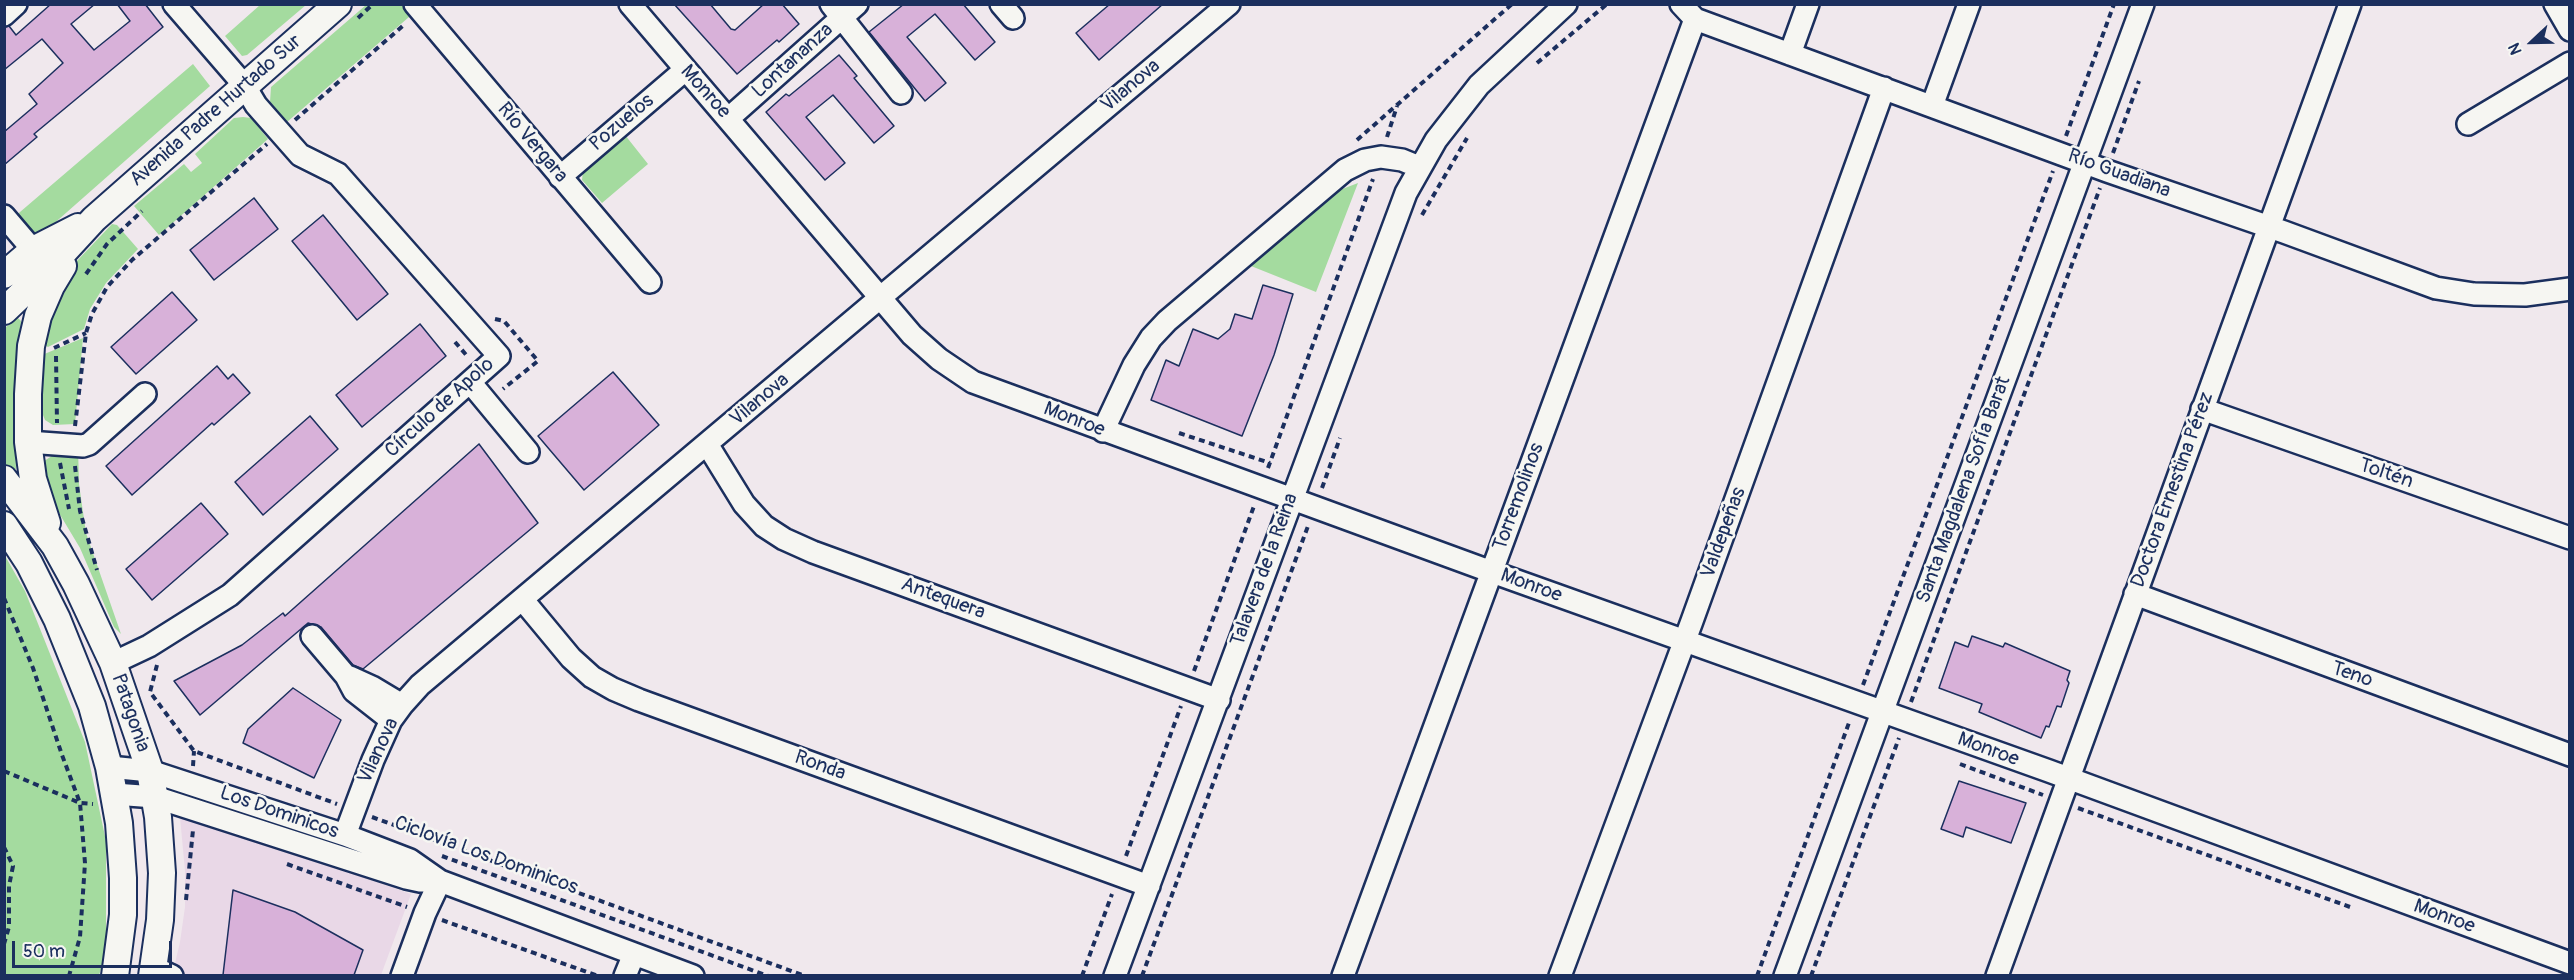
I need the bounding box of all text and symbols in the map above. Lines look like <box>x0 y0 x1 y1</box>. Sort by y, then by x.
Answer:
north arrow <box>2502 12 2562 72</box>
street label: Lontananza <box>748 18 838 104</box>
street label: Avenida Padre Hurtado Sur <box>125 30 307 192</box>
text: N <box>2504 40 2527 58</box>
street label: Vilanova <box>1097 54 1165 118</box>
street label: Monroe <box>675 60 735 124</box>
street label: Pozuelos <box>585 89 659 157</box>
street label: Río Vergara <box>492 98 572 188</box>
street label: Río Guadiana <box>2064 144 2174 204</box>
street label: Círculo de Apolo <box>381 353 499 463</box>
street label: Vilanova <box>726 368 794 432</box>
street label: Santa Magdalena Sofía Barat <box>1912 373 2016 607</box>
street label: Doctora Ernestina Pérez <box>2127 389 2219 591</box>
street label: Monroe <box>1040 397 1108 443</box>
street label: Torremolinos <box>1488 440 1550 554</box>
street label: Toltén <box>2356 454 2416 494</box>
street label: Valdepeñas <box>1696 484 1752 582</box>
street label: Talavera de la Reina <box>1226 490 1304 650</box>
street label: Monroe <box>1497 564 1565 608</box>
street label: Antequera <box>898 573 988 625</box>
street label: Teno <box>2328 657 2376 693</box>
street label: Patagonia <box>105 671 155 755</box>
street label: Vilanova <box>353 714 405 788</box>
street label: Monroe <box>1954 728 2022 772</box>
street label: Ronda <box>791 746 849 786</box>
street label: Los Dominicos <box>217 781 341 845</box>
street label: Ciclovía Los Dominicos <box>391 812 581 900</box>
street label: Monroe <box>2410 895 2478 939</box>
scale bar <box>15 929 176 967</box>
text: 50 m <box>23 940 65 963</box>

